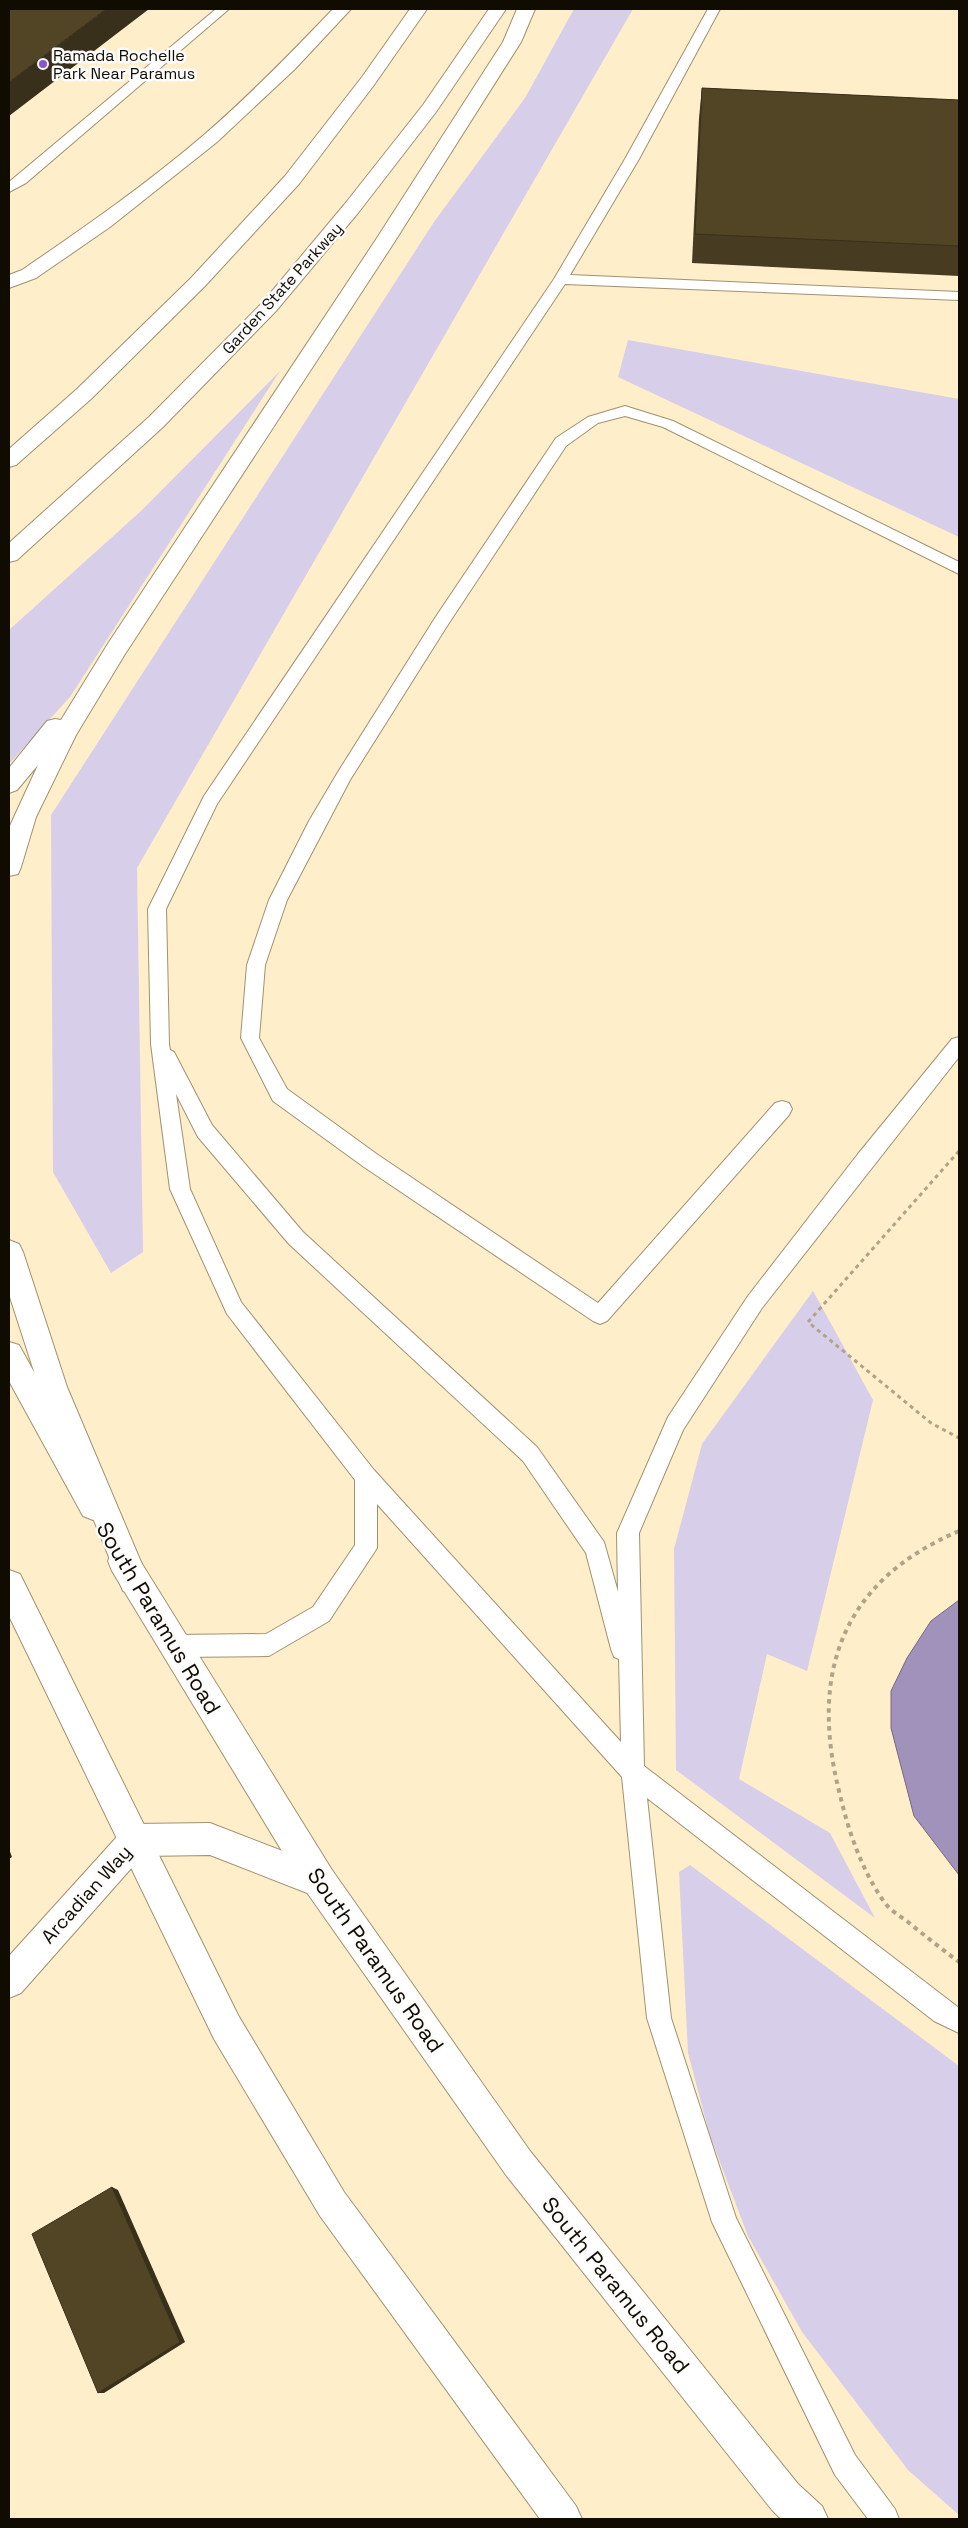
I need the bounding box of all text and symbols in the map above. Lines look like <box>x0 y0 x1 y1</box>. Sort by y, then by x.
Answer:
place label: Ramada Rochelle Park Near Paramus <box>53 45 195 84</box>
marker: Ramada Rochelle Park Near Paramus <box>37 58 49 70</box>
street label: Garden State Parkway <box>218 218 347 359</box>
street label: South Paramus Road <box>90 1517 228 1719</box>
street label: Arcadian Way <box>36 1840 137 1949</box>
street label: South Paramus Road <box>302 1862 450 2058</box>
street label: South Paramus Road <box>536 2191 696 2379</box>

